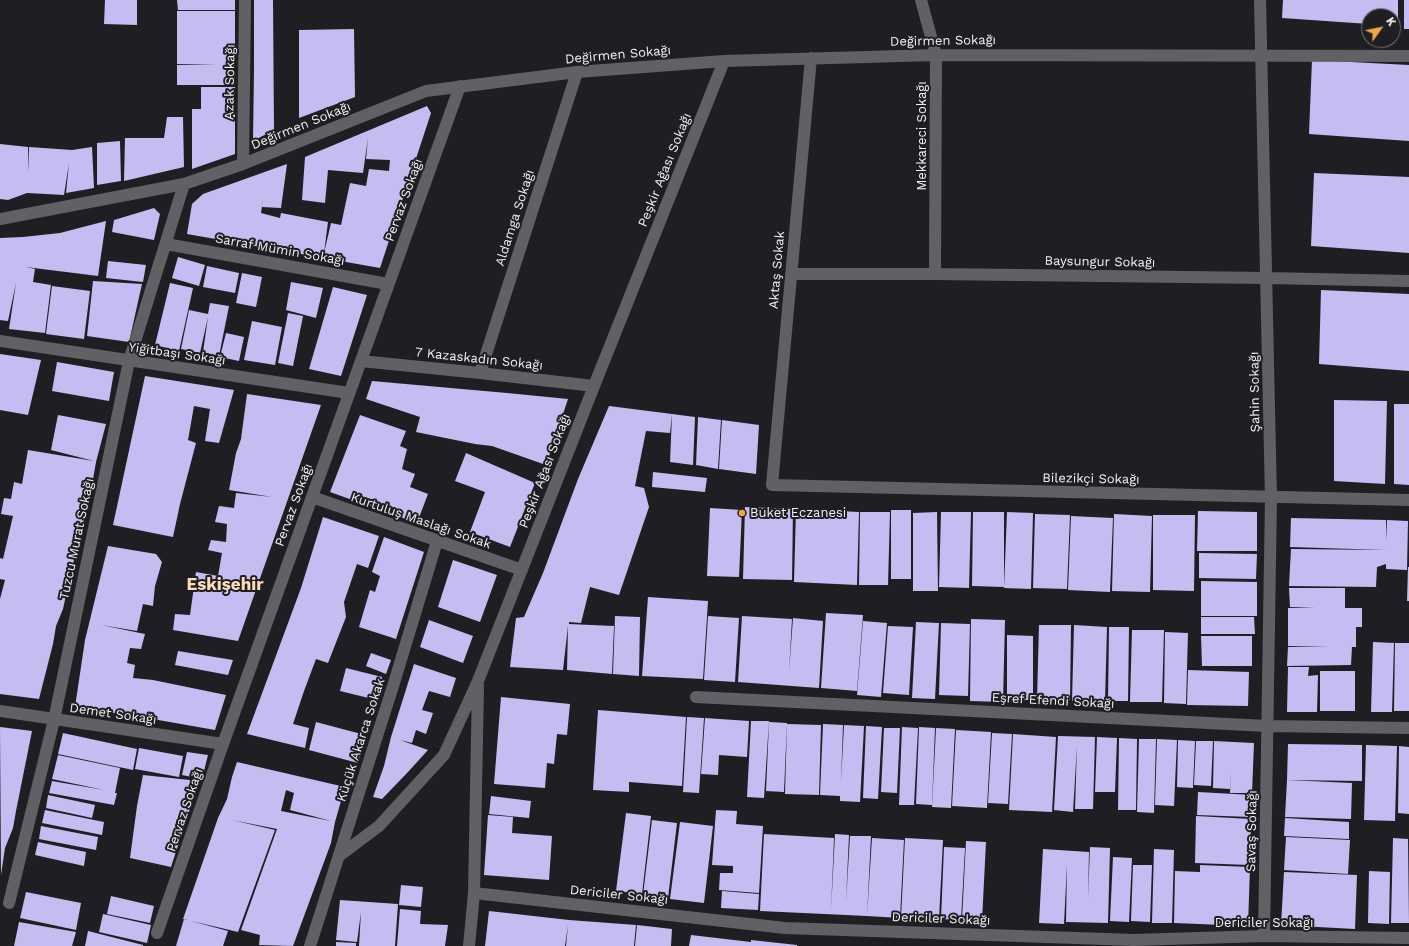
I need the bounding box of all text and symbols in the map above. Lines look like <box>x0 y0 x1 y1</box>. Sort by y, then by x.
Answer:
north arrow <box>1361 8 1401 48</box>
text: K <box>1383 15 1398 28</box>
street label: Değirmen Sokağı <box>890 32 996 50</box>
street label: Değirmen Sokağı <box>565 43 671 67</box>
street label: Azak Sokağı <box>222 44 238 120</box>
street label: Mekkareci Sokağı <box>914 81 930 191</box>
street label: Değirmen Sokağı <box>249 99 353 153</box>
street label: Peşkir Ağası Sokağı <box>635 111 695 229</box>
street label: Pervaz Sokağı <box>382 156 426 244</box>
street label: Aldamga Sokağı <box>492 168 538 268</box>
street label: Aktaş Sokak <box>766 230 788 310</box>
street label: Sarraf Mümin Sokağı <box>214 231 346 269</box>
street label: Baysungur Sokağı <box>1045 253 1155 271</box>
street label: Yiğitbaşı Sokağı <box>127 339 227 369</box>
street label: 7 Kazaskadın Sokağı <box>414 345 544 373</box>
street label: Şahin Sokağı <box>1246 352 1264 432</box>
street label: Peşkir Ağası Sokağı <box>516 412 574 530</box>
street label: Pervaz Sokağı <box>272 461 316 549</box>
street label: Bilezikçi Sokağı <box>1042 470 1140 488</box>
street label: Tuzcu Murat Sokağı <box>56 477 98 601</box>
street label: Kurtuluş Maslağı Sokak <box>349 490 493 552</box>
place label: Buket Eczanesi <box>750 505 846 521</box>
marker: Buket Eczanesi <box>737 508 747 518</box>
district label: Eskişehir <box>187 575 263 595</box>
street label: Küçük Akarca Sokak <box>334 676 388 804</box>
street label: Eşref Efendi Sokağı <box>991 690 1115 712</box>
street label: Demet Sokağı <box>69 700 157 728</box>
street label: Pervaz Sokağı <box>163 766 207 854</box>
street label: Savaş Sokağı <box>1243 790 1261 872</box>
street label: Dericiler Sokağı <box>569 882 669 908</box>
street label: Dericiler Sokağı <box>891 909 991 929</box>
street label: Dericiler Sokağı <box>1215 915 1313 931</box>

